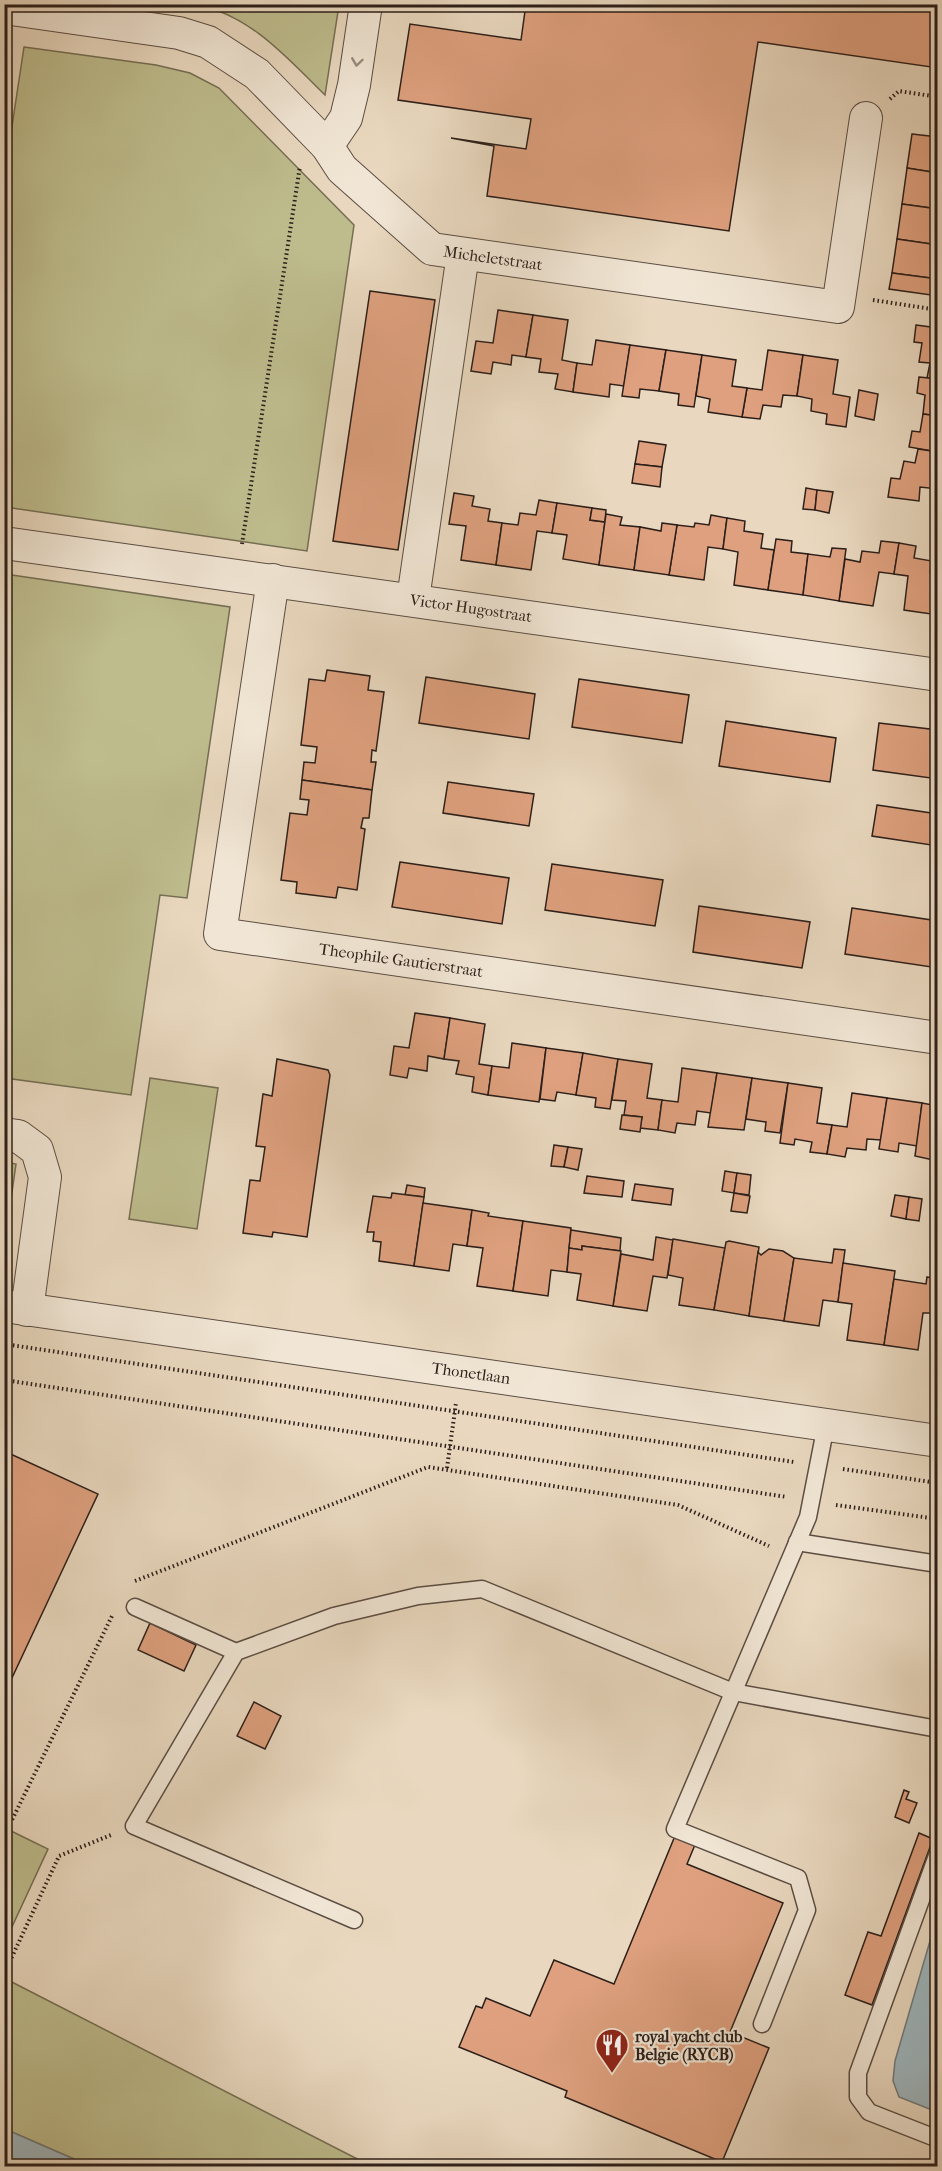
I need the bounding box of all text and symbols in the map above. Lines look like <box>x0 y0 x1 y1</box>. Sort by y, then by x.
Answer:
one-way arrow <box>352 58 364 67</box>
street label: Micheletstraat <box>442 242 544 274</box>
street label: Victor Hugostraat <box>408 590 534 626</box>
street label: Theophile Gautierstraat <box>318 939 485 981</box>
street label: Thonetlaan <box>430 1358 512 1388</box>
restaurant icon: royal yacht club Belgie (RYCB) <box>594 2027 630 2074</box>
place label: royal yacht club Belgie (RYCB) <box>634 2027 743 2065</box>

